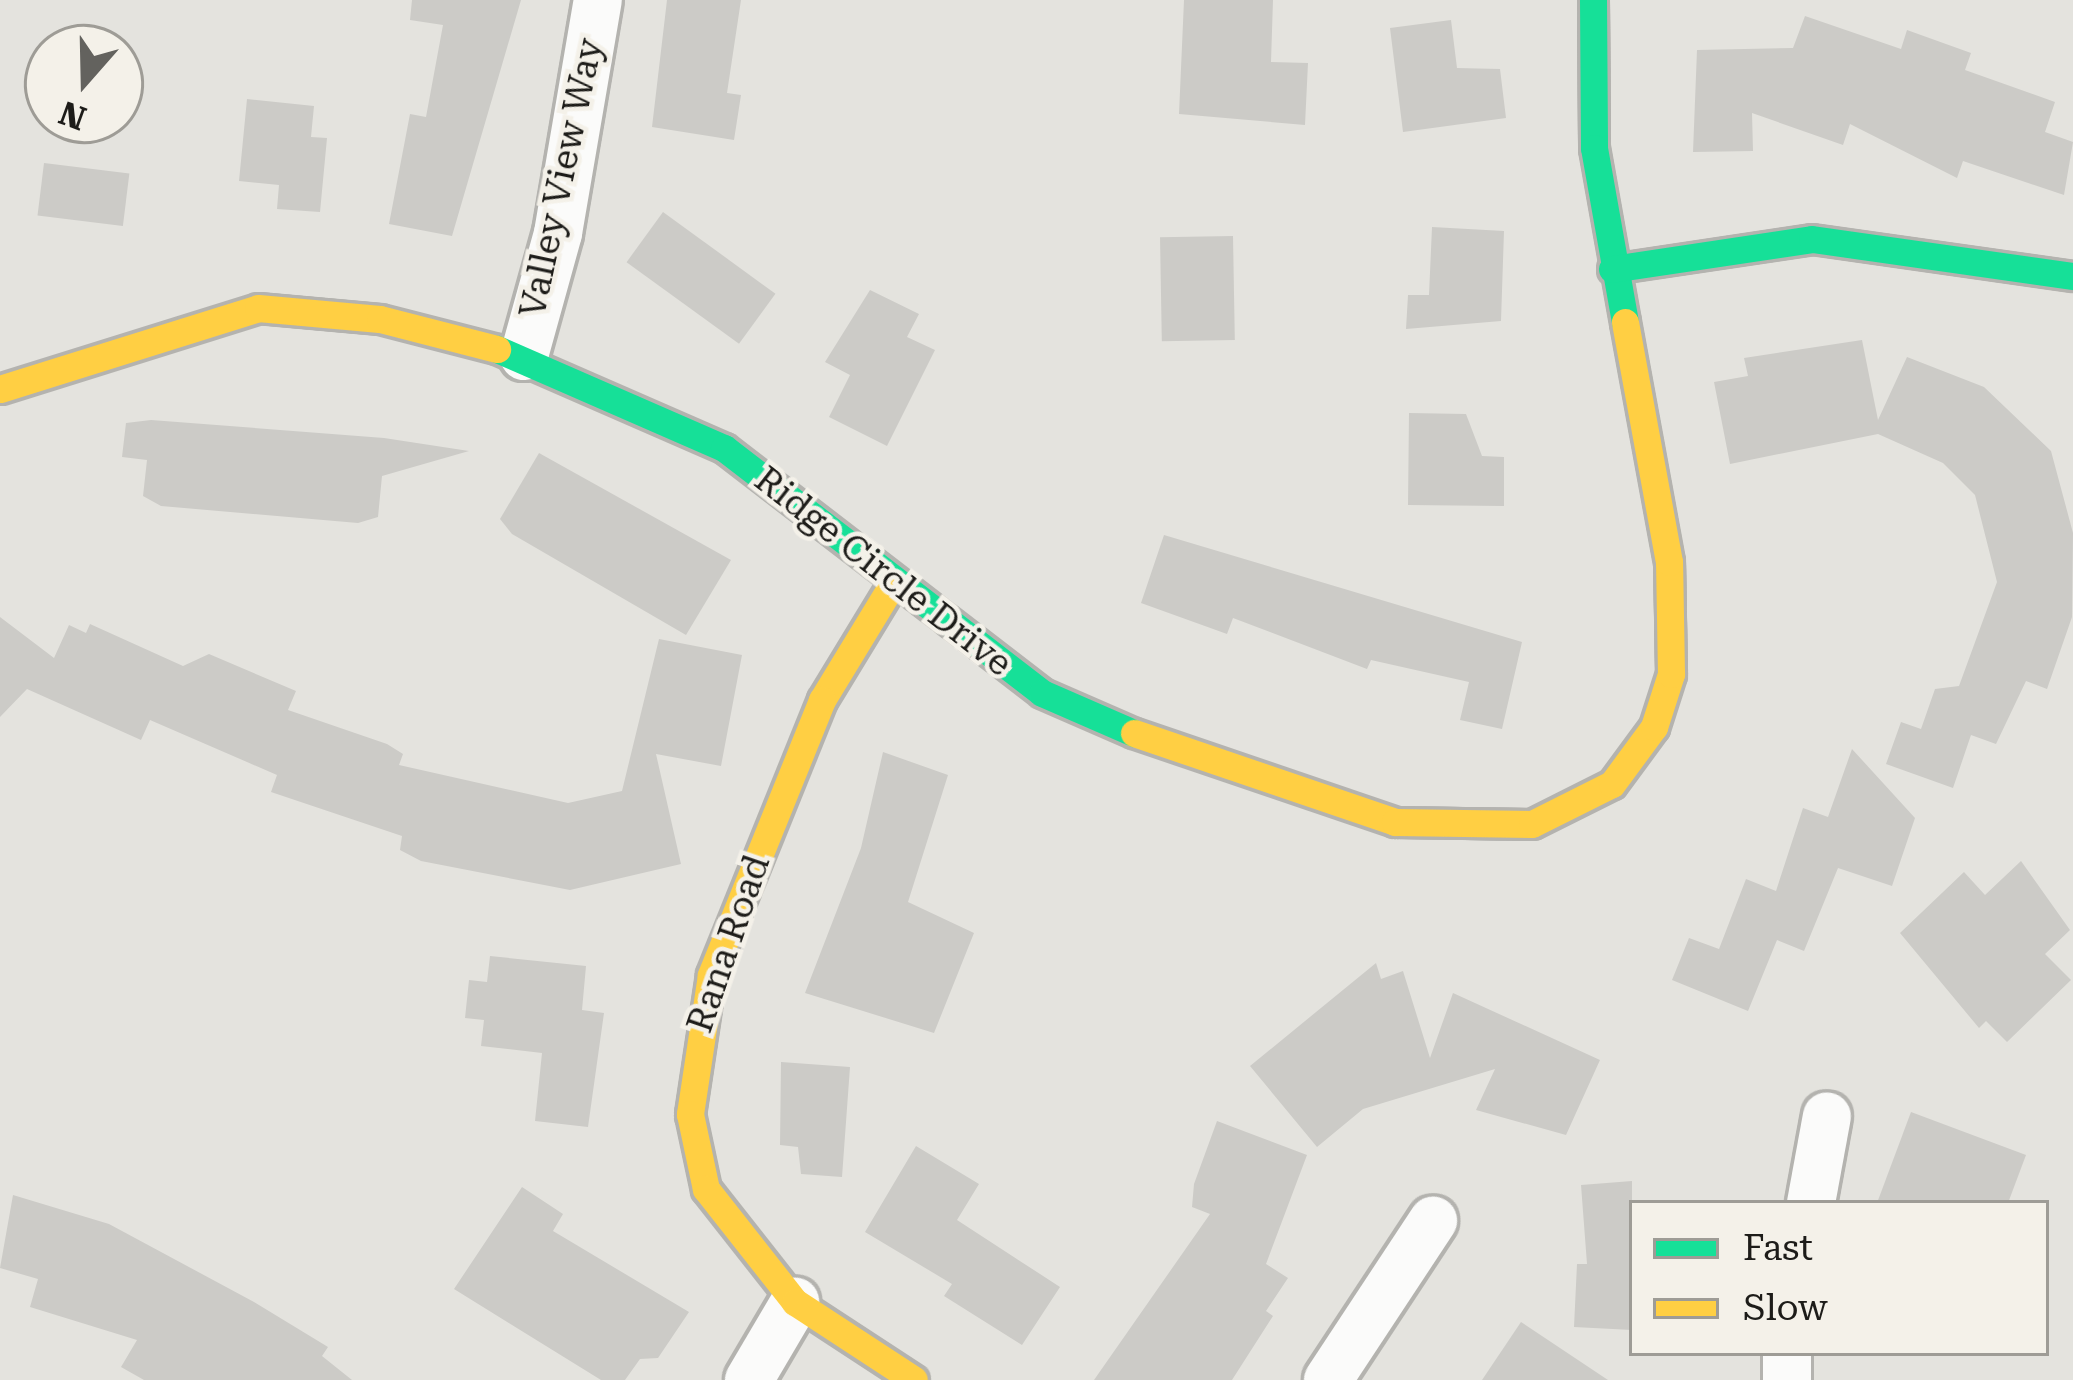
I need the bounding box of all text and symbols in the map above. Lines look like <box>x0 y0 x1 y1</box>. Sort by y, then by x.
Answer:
north arrow <box>24 24 144 144</box>
street label: Valley View Way <box>511 35 613 321</box>
text: N <box>54 93 91 138</box>
street label: Ridge Circle Drive <box>746 458 1020 686</box>
street label: Rana Road <box>679 850 779 1038</box>
legend <box>1629 1200 2049 1356</box>
text: Fast <box>1743 1227 1813 1269</box>
text: Slow <box>1743 1287 1828 1329</box>

